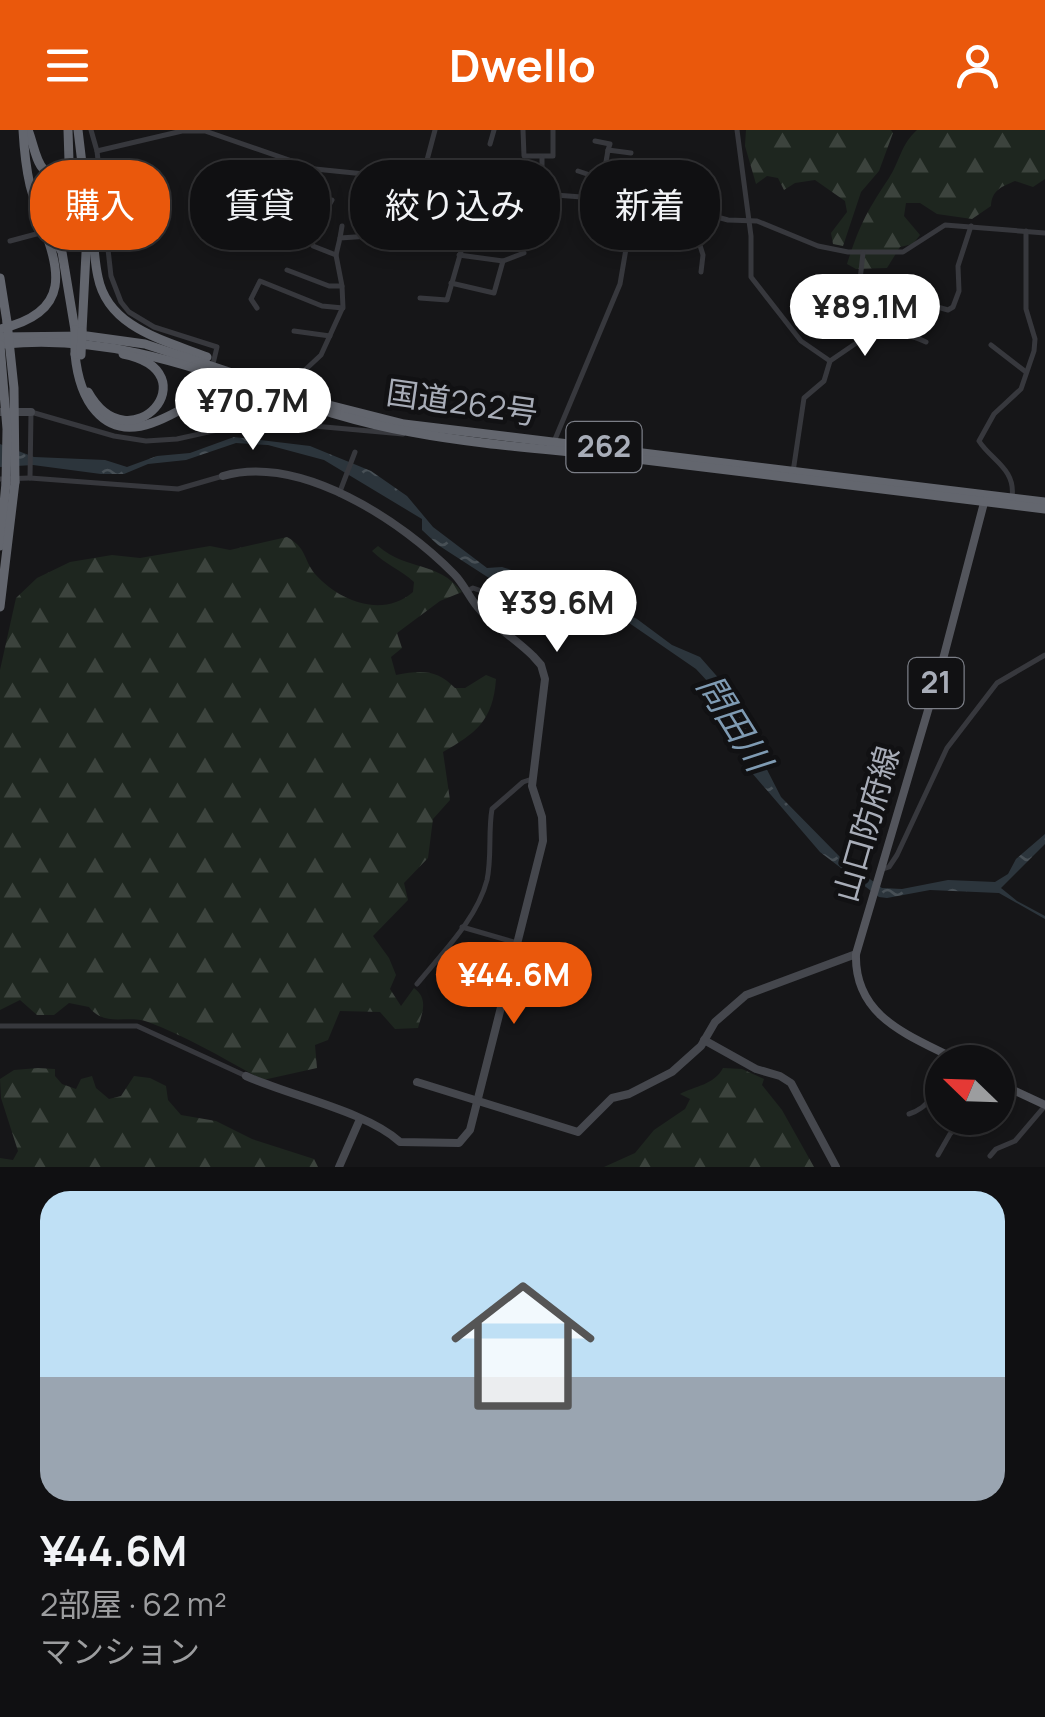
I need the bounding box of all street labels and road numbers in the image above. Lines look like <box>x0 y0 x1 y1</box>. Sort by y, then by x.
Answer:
street label: 国道262号 <box>384 370 541 434</box>
road number: 262 <box>566 422 642 472</box>
road number: 21 <box>908 658 964 708</box>
street label: 山口防府線 <box>823 741 909 907</box>

